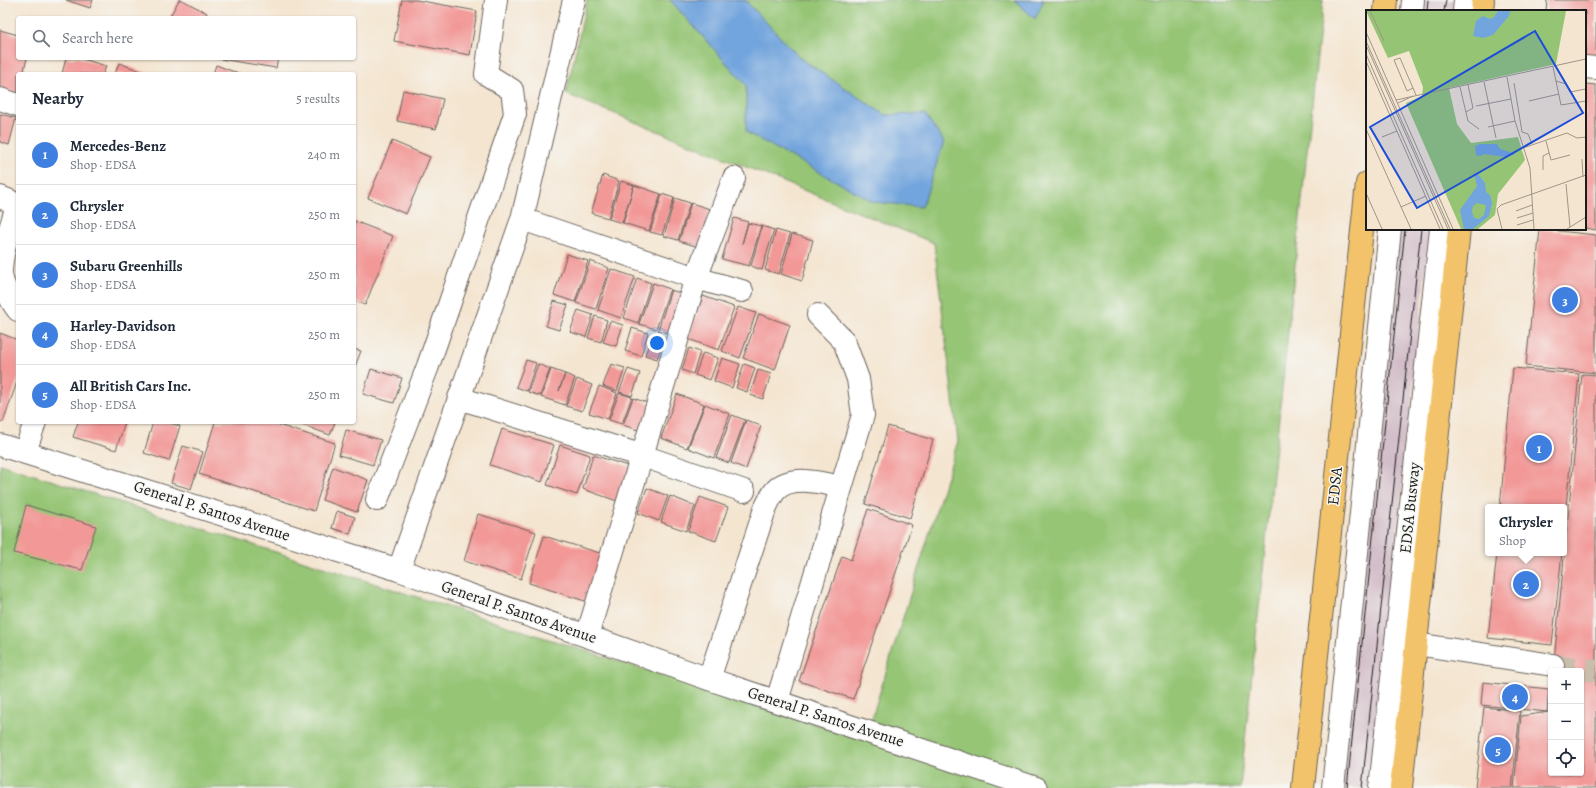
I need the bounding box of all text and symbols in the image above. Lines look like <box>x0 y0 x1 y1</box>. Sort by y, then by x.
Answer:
inset map <box>1366 10 1586 230</box>
search box <box>16 16 356 60</box>
icon: search <box>30 27 52 49</box>
text: Search here <box>62 28 133 48</box>
text: Nearby <box>32 87 83 110</box>
text: 5 results <box>296 90 340 107</box>
text: Mercedes-Benz <box>70 136 166 156</box>
text: 1 <box>43 146 47 163</box>
text: 240 m <box>308 146 340 163</box>
text: Shop · EDSA <box>70 156 136 173</box>
text: Chrysler <box>70 196 124 216</box>
text: 2 <box>42 206 48 223</box>
text: 250 m <box>308 206 340 223</box>
text: Shop · EDSA <box>70 216 136 233</box>
text: Subaru Greenhills <box>70 256 183 276</box>
text: 3 <box>42 266 48 283</box>
text: 250 m <box>308 266 340 283</box>
text: Shop · EDSA <box>70 276 136 293</box>
pin: 3 <box>1552 285 1578 315</box>
text: Harley-Davidson <box>70 316 176 336</box>
text: 4 <box>42 326 48 343</box>
text: 250 m <box>308 326 340 343</box>
your location <box>647 333 667 353</box>
text: Shop · EDSA <box>70 336 136 353</box>
text: All British Cars Inc. <box>70 376 191 396</box>
text: 5 <box>42 386 48 403</box>
text: 250 m <box>308 386 340 403</box>
text: Shop · EDSA <box>70 396 136 413</box>
pin: 1 <box>1526 433 1552 463</box>
street label: EDSA Busway <box>1394 460 1426 555</box>
street label: EDSA <box>1322 465 1348 506</box>
street label: General P. Santos Avenue <box>131 475 293 547</box>
popup <box>1485 504 1567 556</box>
text: Chrysler <box>1499 512 1553 532</box>
text: Shop <box>1499 532 1526 549</box>
pin: 2 <box>1513 569 1539 599</box>
street label: General P. Santos Avenue <box>438 575 600 649</box>
map controls <box>1548 668 1584 776</box>
button: + <box>1548 668 1584 704</box>
street label: General P. Santos Avenue <box>745 681 907 753</box>
pin: 4 <box>1502 682 1528 712</box>
button: − <box>1548 704 1584 740</box>
pin: 5 <box>1485 735 1511 765</box>
button: locate <box>1548 740 1584 776</box>

